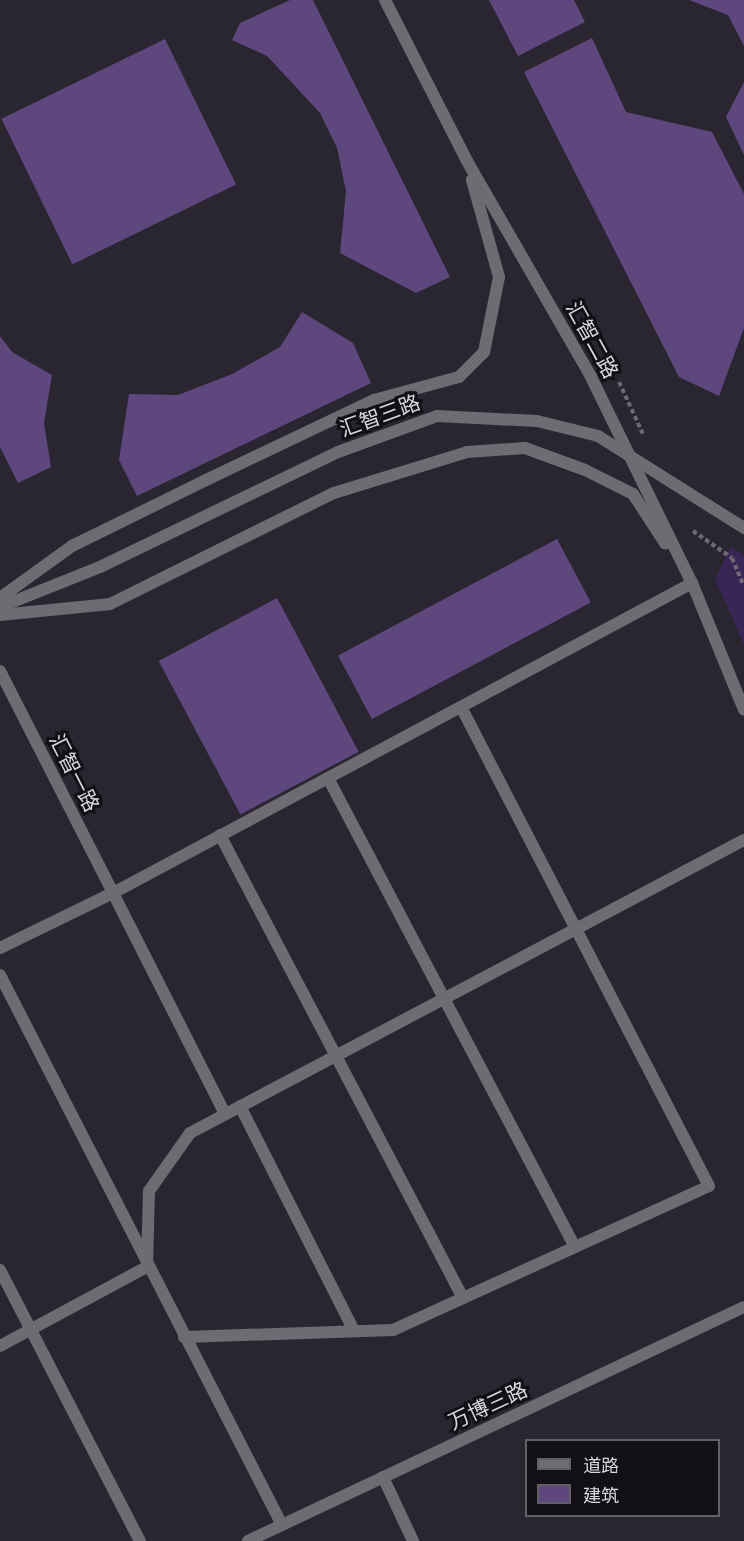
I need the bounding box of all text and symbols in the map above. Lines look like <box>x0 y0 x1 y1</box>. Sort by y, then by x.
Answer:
street label: 汇智二路 <box>561 297 623 383</box>
street label: 汇智三路 <box>336 390 424 442</box>
street label: 汇智一路 <box>44 730 104 816</box>
street label: 万博三路 <box>445 1377 531 1435</box>
legend <box>525 1439 720 1517</box>
text: 道路 <box>583 1455 619 1477</box>
text: 建筑 <box>583 1485 619 1507</box>

